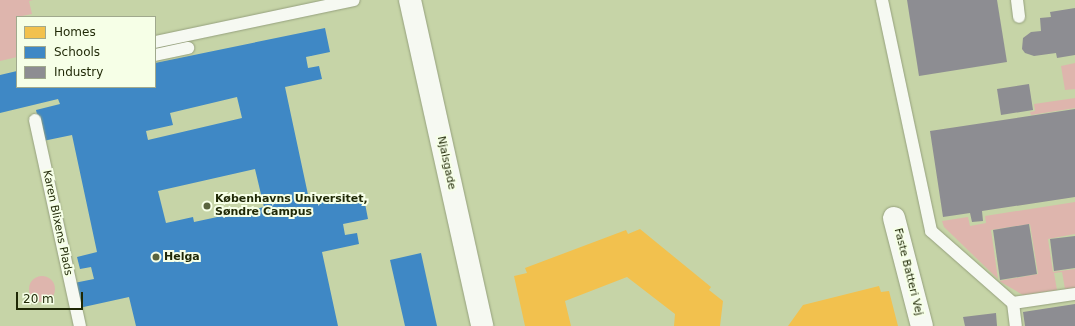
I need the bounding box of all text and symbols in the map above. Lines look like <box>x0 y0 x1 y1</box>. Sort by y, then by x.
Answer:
legend <box>16 16 156 88</box>
text: Homes <box>54 25 96 39</box>
text: Schools <box>54 45 100 59</box>
text: Industry <box>54 65 103 79</box>
street label: Njalsgade <box>434 135 458 191</box>
street label: Karen Blixens Plads <box>39 169 75 277</box>
place label: Københavns Universitet, Søndre Campus <box>215 193 368 219</box>
marker: Københavns Universitet, Søndre Campus <box>202 201 212 211</box>
street label: Faste Batteri Vej <box>891 227 925 317</box>
place label: Helga <box>164 250 200 264</box>
marker: Helga <box>151 252 161 262</box>
scale bar <box>18 284 85 310</box>
text: 20 m <box>23 292 54 306</box>

